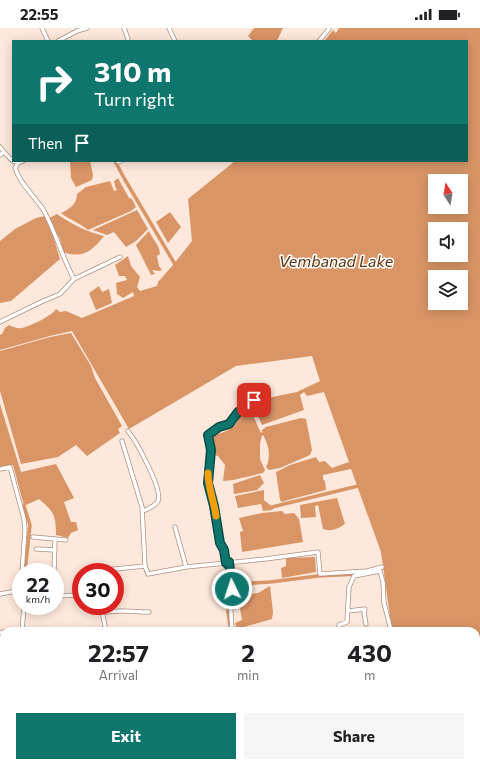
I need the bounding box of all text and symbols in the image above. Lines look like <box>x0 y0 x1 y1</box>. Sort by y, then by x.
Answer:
text: 22:55 <box>20 5 59 23</box>
text: 310 m <box>94 54 171 88</box>
icon: right <box>28 56 80 108</box>
text: Turn right <box>94 88 174 110</box>
icon: arrive <box>71 132 93 154</box>
text: Then <box>28 134 63 152</box>
north arrow <box>428 174 468 214</box>
map controls <box>428 174 468 310</box>
button: sound <box>428 222 468 262</box>
water label: Vembanad Lake <box>279 251 394 270</box>
button: layers <box>428 270 468 310</box>
pin <box>237 383 271 417</box>
icon: arrive <box>243 389 265 411</box>
speed limit sign: 30 <box>72 563 124 615</box>
position arrow <box>211 568 253 610</box>
text: 22 <box>27 572 49 596</box>
text: km/h <box>26 593 50 605</box>
text: 22:57 <box>88 638 149 667</box>
text: 2 <box>241 638 255 667</box>
text: 430 <box>347 638 392 667</box>
text: Arrival <box>99 667 138 683</box>
text: min <box>237 667 259 683</box>
text: m <box>364 667 375 683</box>
button: Exit <box>16 713 236 759</box>
button: Share <box>244 713 464 759</box>

